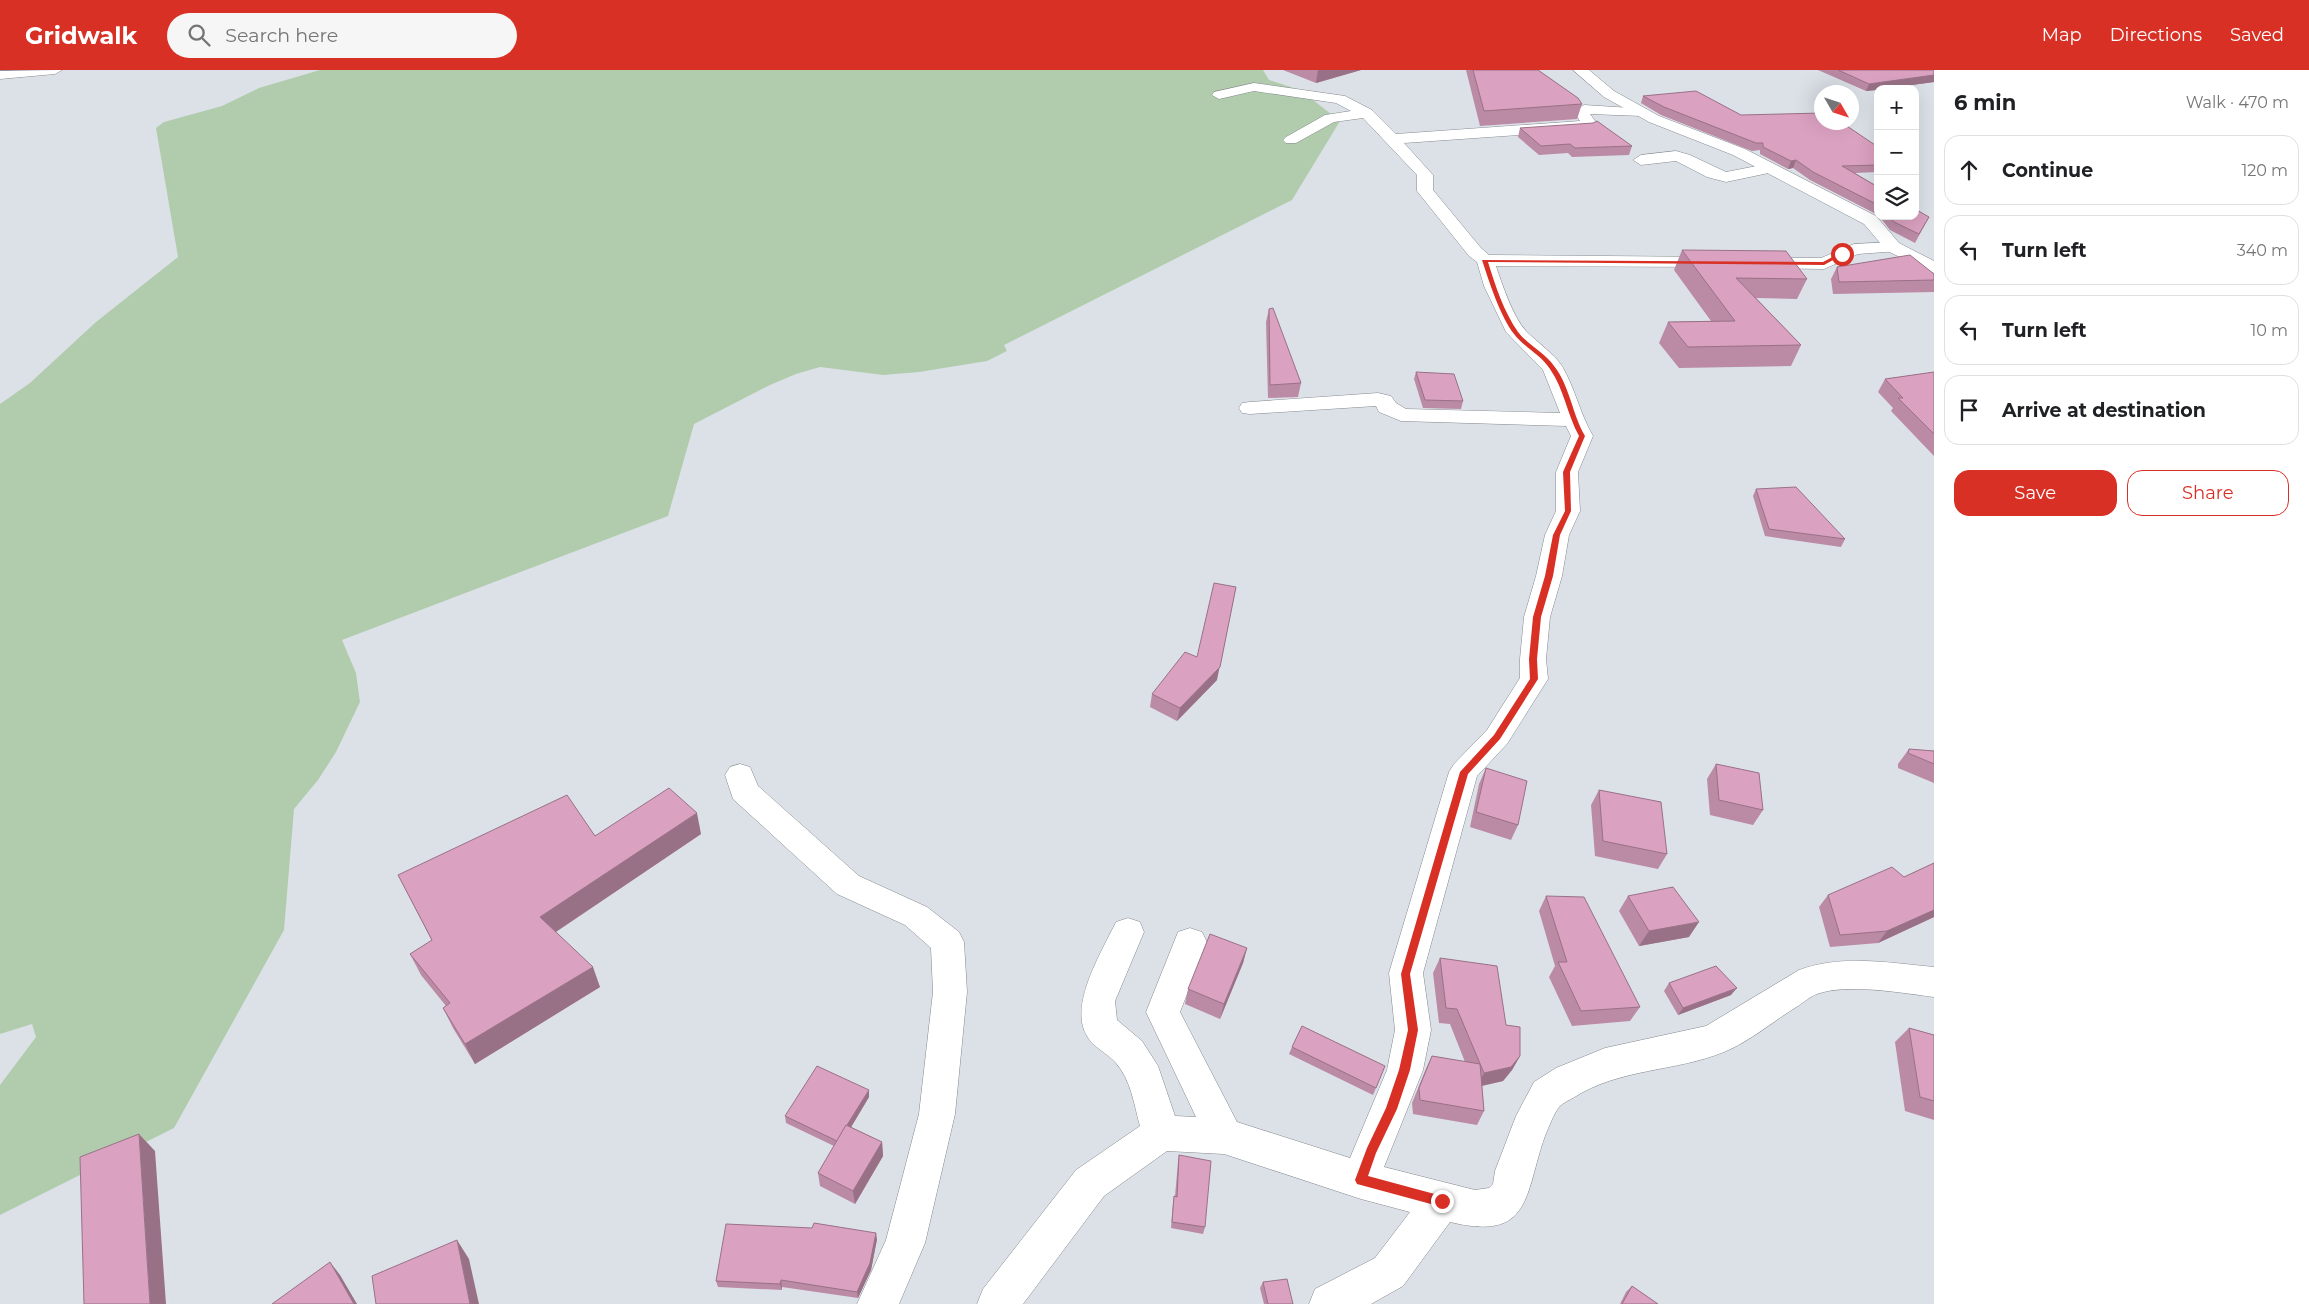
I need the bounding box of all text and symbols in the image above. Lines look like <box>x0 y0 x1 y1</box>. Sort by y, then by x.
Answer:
search box <box>167 13 517 58</box>
text: Gridwalk <box>25 21 137 50</box>
icon: search <box>185 21 213 49</box>
text: Search here <box>225 24 338 47</box>
text: Map <box>2042 24 2082 46</box>
text: Directions <box>2110 24 2202 46</box>
text: Saved <box>2230 24 2284 46</box>
north arrow <box>1814 85 1859 130</box>
map controls <box>1874 85 1919 220</box>
button: + <box>1874 85 1919 130</box>
text: 6 min <box>1954 90 2016 115</box>
text: Walk · 470 m <box>2186 93 2289 112</box>
button: − <box>1874 130 1919 175</box>
icon: ahead <box>1955 156 1983 184</box>
text: Continue <box>2002 159 2093 182</box>
text: 120 m <box>2241 161 2288 180</box>
button: layers <box>1874 175 1919 220</box>
icon: left <box>1955 236 1983 264</box>
text: Turn left <box>2002 239 2087 262</box>
text: 340 m <box>2237 241 2288 260</box>
route start <box>1831 243 1854 266</box>
icon: left <box>1955 316 1983 344</box>
text: Turn left <box>2002 319 2087 342</box>
text: 10 m <box>2250 321 2288 340</box>
icon: arrive <box>1955 396 1983 424</box>
text: Arrive at destination <box>2002 399 2206 422</box>
button: Save <box>1954 470 2117 516</box>
button: Share <box>2127 470 2289 516</box>
route end <box>1431 1190 1454 1213</box>

